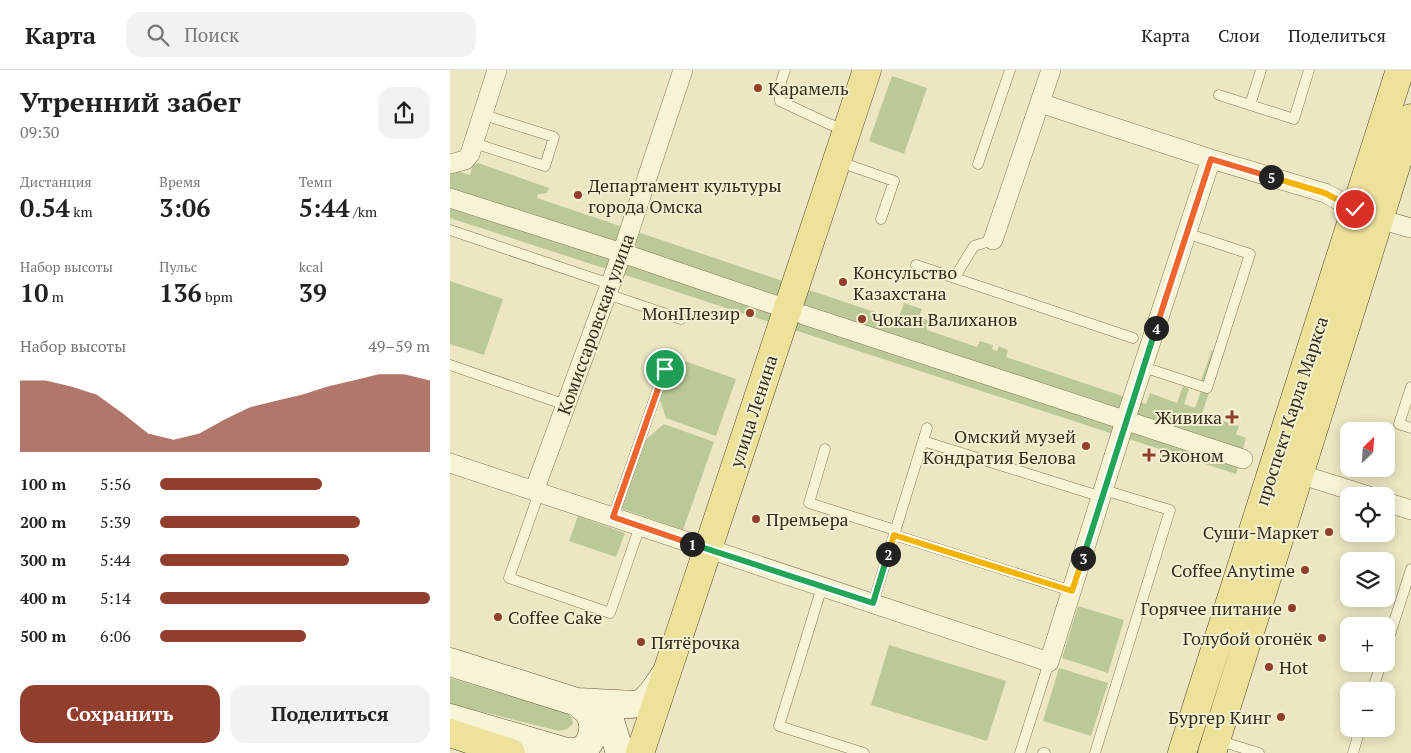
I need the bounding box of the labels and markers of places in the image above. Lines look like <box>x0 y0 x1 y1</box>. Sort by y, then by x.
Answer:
place label: Карамель <box>768 76 849 100</box>
marker: Карамель <box>752 82 764 94</box>
pin: 5 <box>1258 164 1284 190</box>
place label: Департамент культуры города Омска <box>588 173 782 218</box>
pin <box>1334 188 1376 230</box>
marker: Департамент культуры города Омска <box>572 189 584 201</box>
place label: Консульство Казахстана <box>853 260 957 305</box>
marker: Консульство Казахстана <box>837 276 849 288</box>
place label: МонПлезир <box>642 301 740 325</box>
marker: МонПлезир <box>744 307 756 319</box>
place label: Чокан Валиханов <box>872 307 1017 331</box>
marker: Чокан Валиханов <box>856 313 868 325</box>
pin: 4 <box>1144 316 1168 340</box>
pin <box>644 348 686 390</box>
place label: Живика <box>1155 405 1222 429</box>
marker: Живика <box>1226 411 1238 423</box>
place label: Омский музей Кондратия Белова <box>923 424 1076 469</box>
marker: Омский музей Кондратия Белова <box>1080 440 1092 452</box>
place label: Эконом <box>1159 443 1224 467</box>
marker: Эконом <box>1143 449 1155 461</box>
place label: Премьера <box>766 507 849 531</box>
marker: Премьера <box>750 513 762 525</box>
place label: Суши-Маркет <box>1203 520 1319 544</box>
marker: Суши-Маркет <box>1323 526 1335 538</box>
pin: 1 <box>680 532 704 556</box>
pin: 2 <box>876 542 900 566</box>
pin: 3 <box>1070 546 1096 570</box>
place label: Coffee Anytime <box>1171 558 1295 582</box>
marker: Coffee Anytime <box>1299 564 1311 576</box>
place label: Горячее питание <box>1141 596 1282 620</box>
marker: Горячее питание <box>1286 602 1298 614</box>
place label: Coffee Cake <box>508 605 602 629</box>
marker: Coffee Cake <box>492 611 504 623</box>
place label: Голубой огонёк <box>1183 626 1312 650</box>
place label: Пятёрочка <box>651 630 740 654</box>
marker: Голубой огонёк <box>1316 632 1328 644</box>
marker: Пятёрочка <box>635 636 647 648</box>
place label: Hot <box>1279 655 1309 679</box>
marker: Hot <box>1263 661 1275 673</box>
place label: Бургер Кинг <box>1168 705 1271 729</box>
marker: Бургер Кинг <box>1275 711 1287 723</box>

